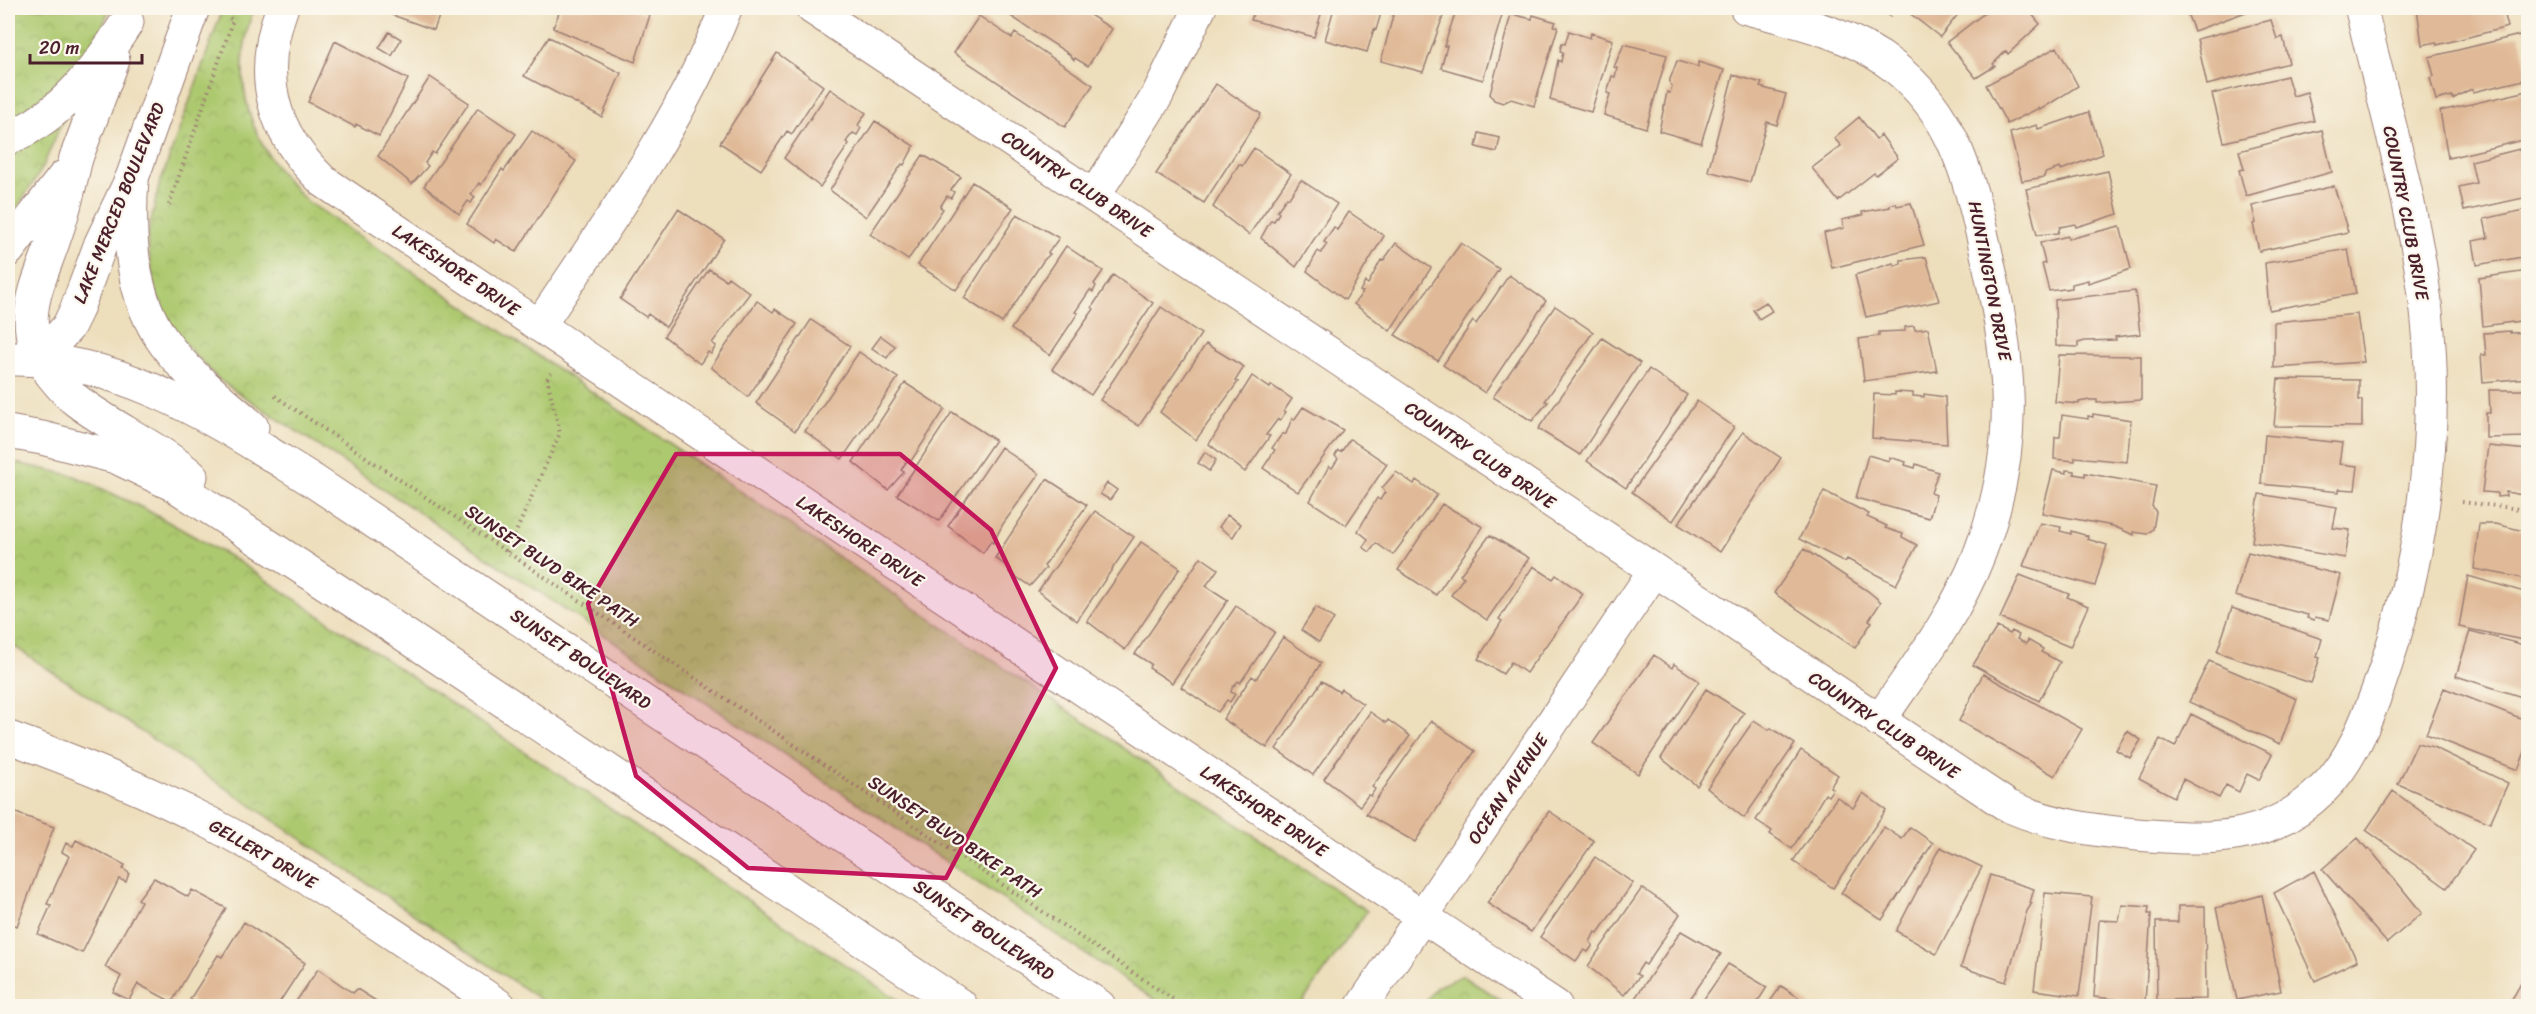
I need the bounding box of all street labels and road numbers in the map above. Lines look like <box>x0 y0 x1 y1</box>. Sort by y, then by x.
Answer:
street label: LAKE MERCED BOULEVARD <box>64 97 174 309</box>
street label: COUNTRY CLUB DRIVE <box>995 121 1160 247</box>
street label: COUNTRY CLUB DRIVE <box>2373 123 2439 304</box>
street label: HUNTINGTON DRIVE <box>1959 198 2021 365</box>
street label: LAKESHORE DRIVE <box>385 215 527 325</box>
street label: COUNTRY CLUB DRIVE <box>1398 392 1563 518</box>
street label: LAKESHORE DRIVE <box>789 486 931 596</box>
street label: SUNSET BLVD BIKE PATH <box>458 496 646 637</box>
street label: SUNSET BOULEVARD <box>504 600 659 719</box>
street label: COUNTRY CLUB DRIVE <box>1802 662 1967 788</box>
street label: OCEAN AVENUE <box>1459 726 1558 851</box>
street label: LAKESHORE DRIVE <box>1193 756 1335 866</box>
street label: SUNSET BLVD BIKE PATH <box>861 767 1049 908</box>
street label: GELLERT DRIVE <box>203 810 324 899</box>
street label: SUNSET BOULEVARD <box>907 871 1062 990</box>

